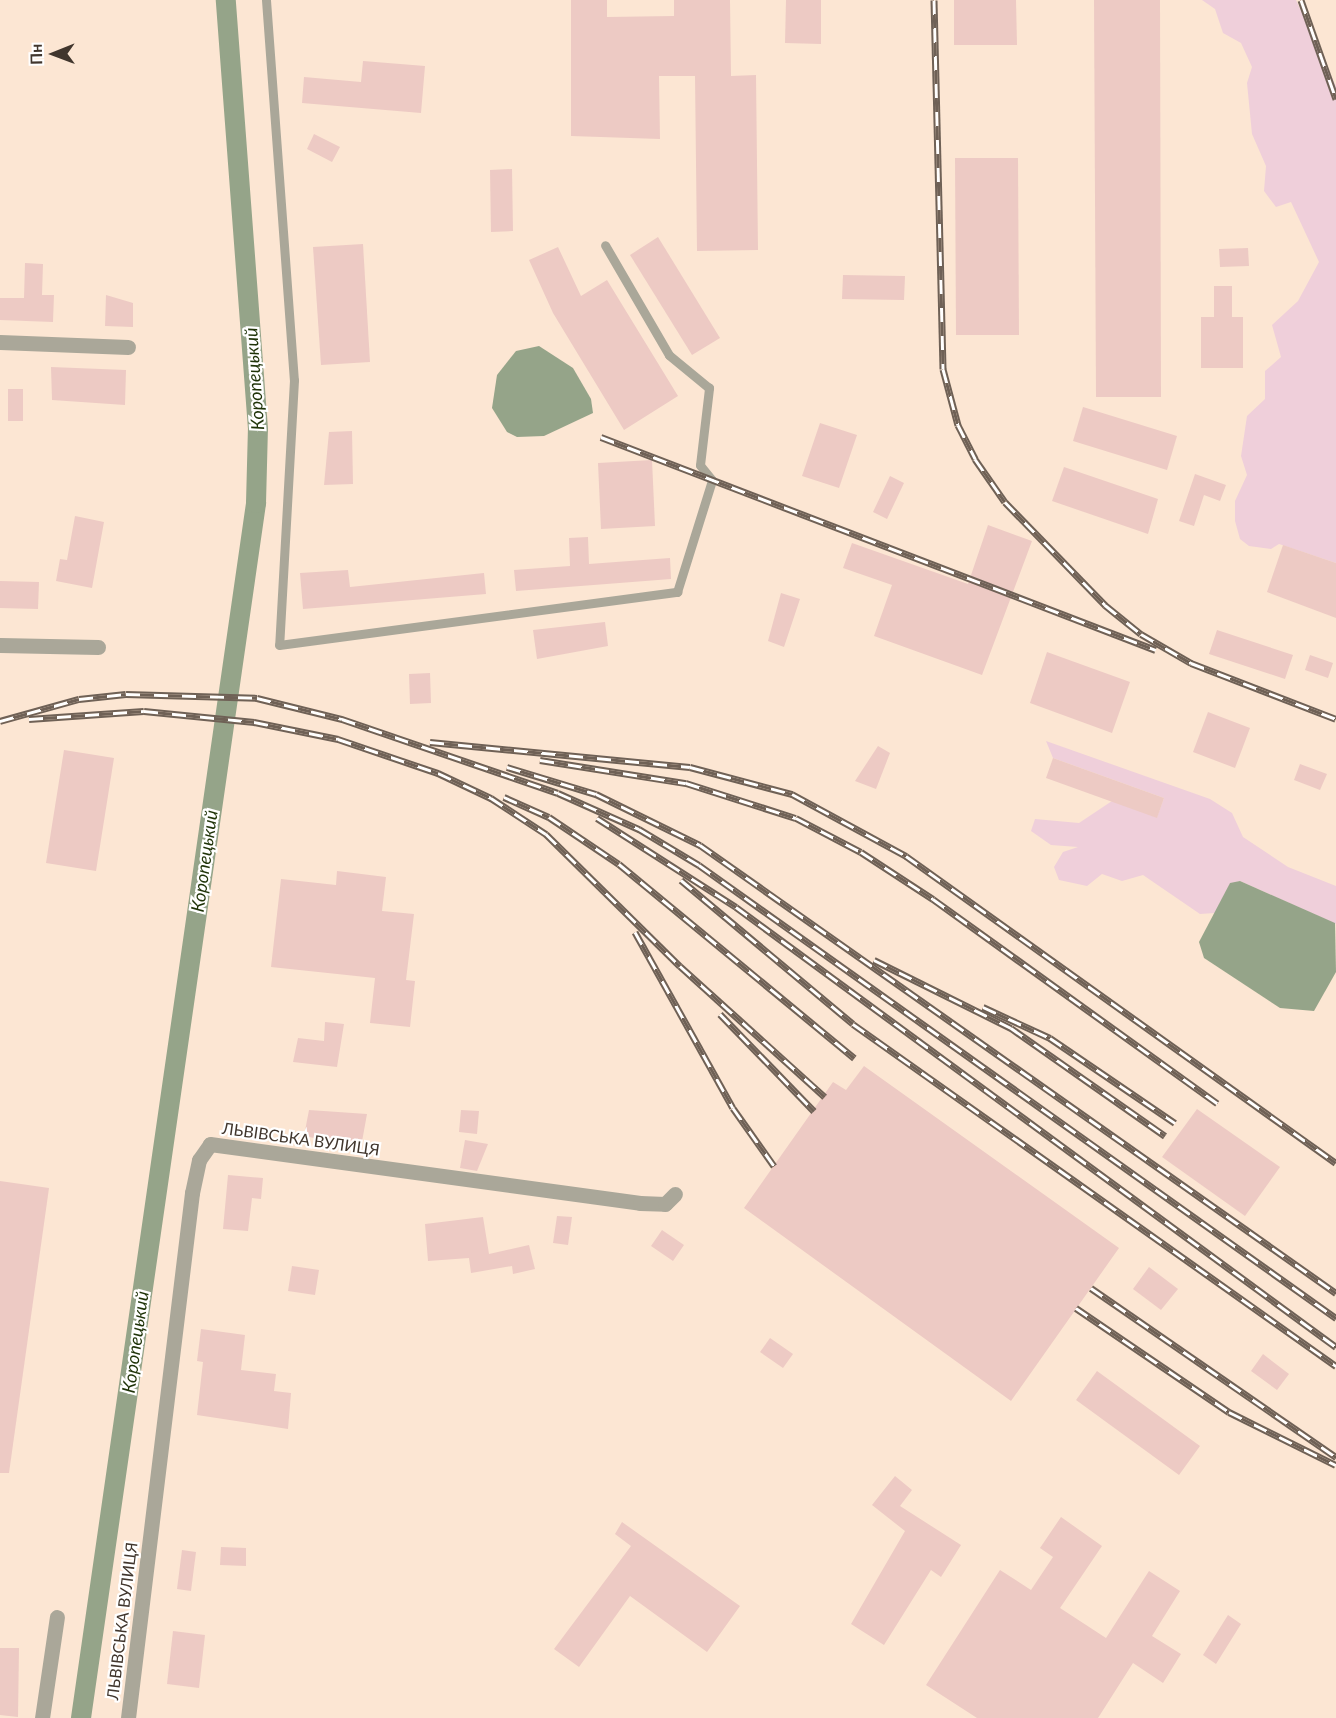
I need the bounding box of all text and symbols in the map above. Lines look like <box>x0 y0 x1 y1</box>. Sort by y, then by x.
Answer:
north arrow <box>24 24 84 84</box>
text: Пн <box>26 44 45 65</box>
water label: Коропецький <box>240 327 268 431</box>
water label: Коропецький <box>186 809 222 913</box>
street label: ЛЬВІВСЬКА ВУЛИЦЯ <box>221 1118 381 1160</box>
water label: Коропецький <box>117 1290 153 1394</box>
street label: ЛЬВІВСЬКА ВУЛИЦЯ <box>103 1541 141 1701</box>

